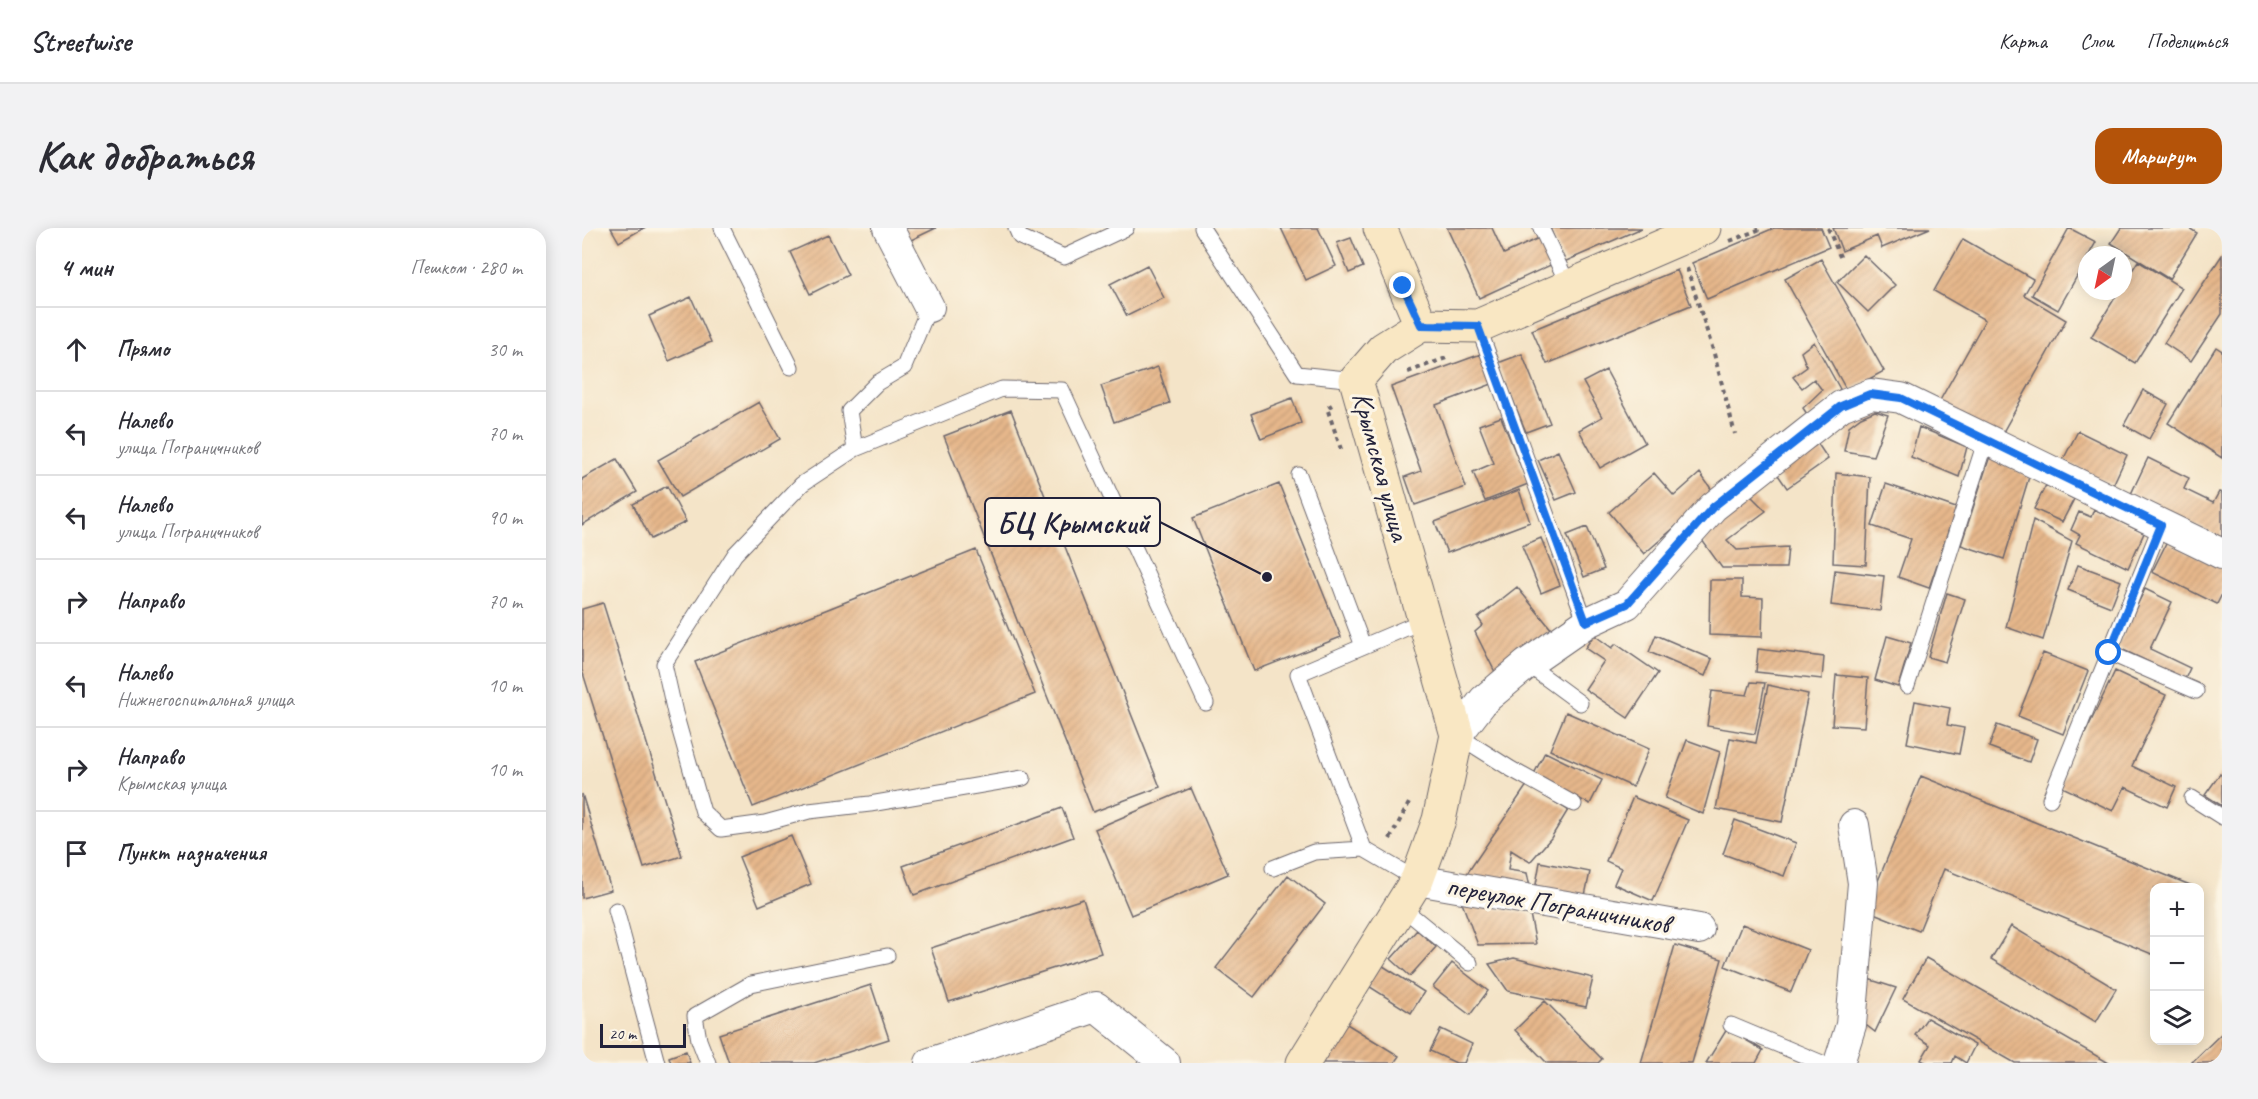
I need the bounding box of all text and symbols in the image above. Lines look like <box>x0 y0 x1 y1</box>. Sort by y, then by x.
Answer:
text: Streetwise <box>30 24 131 59</box>
text: Карта <box>1999 28 2047 54</box>
text: Слои <box>2080 28 2114 54</box>
text: Поделиться <box>2147 28 2228 54</box>
button: Маршрут <box>2095 128 2222 184</box>
text: Как добраться <box>36 130 253 183</box>
north arrow <box>2078 246 2132 300</box>
text: 4 мин <box>60 251 113 284</box>
text: Пешком · 280 m <box>410 255 522 280</box>
route end <box>1389 272 1415 298</box>
icon: ahead <box>60 333 93 366</box>
text: Прямо <box>117 335 169 363</box>
text: 30 m <box>488 337 522 362</box>
street label: Крымская улица <box>1345 388 1419 546</box>
text: Налево <box>117 407 173 435</box>
icon: left <box>60 417 93 450</box>
text: 70 m <box>488 421 522 446</box>
text: улица Пограничников <box>117 435 258 460</box>
text: Налево <box>117 491 173 519</box>
callout: БЦ Крымский <box>985 498 1160 546</box>
icon: left <box>60 501 93 534</box>
text: БЦ Крымский <box>997 504 1151 542</box>
text: 90 m <box>488 505 522 530</box>
text: улица Пограничников <box>117 519 258 544</box>
icon: right <box>60 585 93 618</box>
text: Направо <box>117 587 184 615</box>
text: 70 m <box>488 589 522 614</box>
route start <box>2095 639 2121 665</box>
text: Налево <box>117 659 173 687</box>
icon: left <box>60 669 93 702</box>
text: 10 m <box>488 673 522 698</box>
text: Нижнегоспитальная улица <box>117 687 294 712</box>
text: Направо <box>117 743 184 771</box>
icon: right <box>60 753 93 786</box>
text: 10 m <box>488 757 522 782</box>
text: Крымская улица <box>117 771 226 796</box>
icon: arrive <box>60 837 93 870</box>
text: Пункт назначения <box>117 839 266 867</box>
street label: переулок Пограничников <box>1444 868 1677 942</box>
map controls <box>2150 883 2204 1045</box>
button: + <box>2150 883 2204 937</box>
button: − <box>2150 937 2204 991</box>
button: layers <box>2150 991 2204 1045</box>
scale bar <box>600 1021 686 1048</box>
text: 20 m <box>609 1024 636 1044</box>

